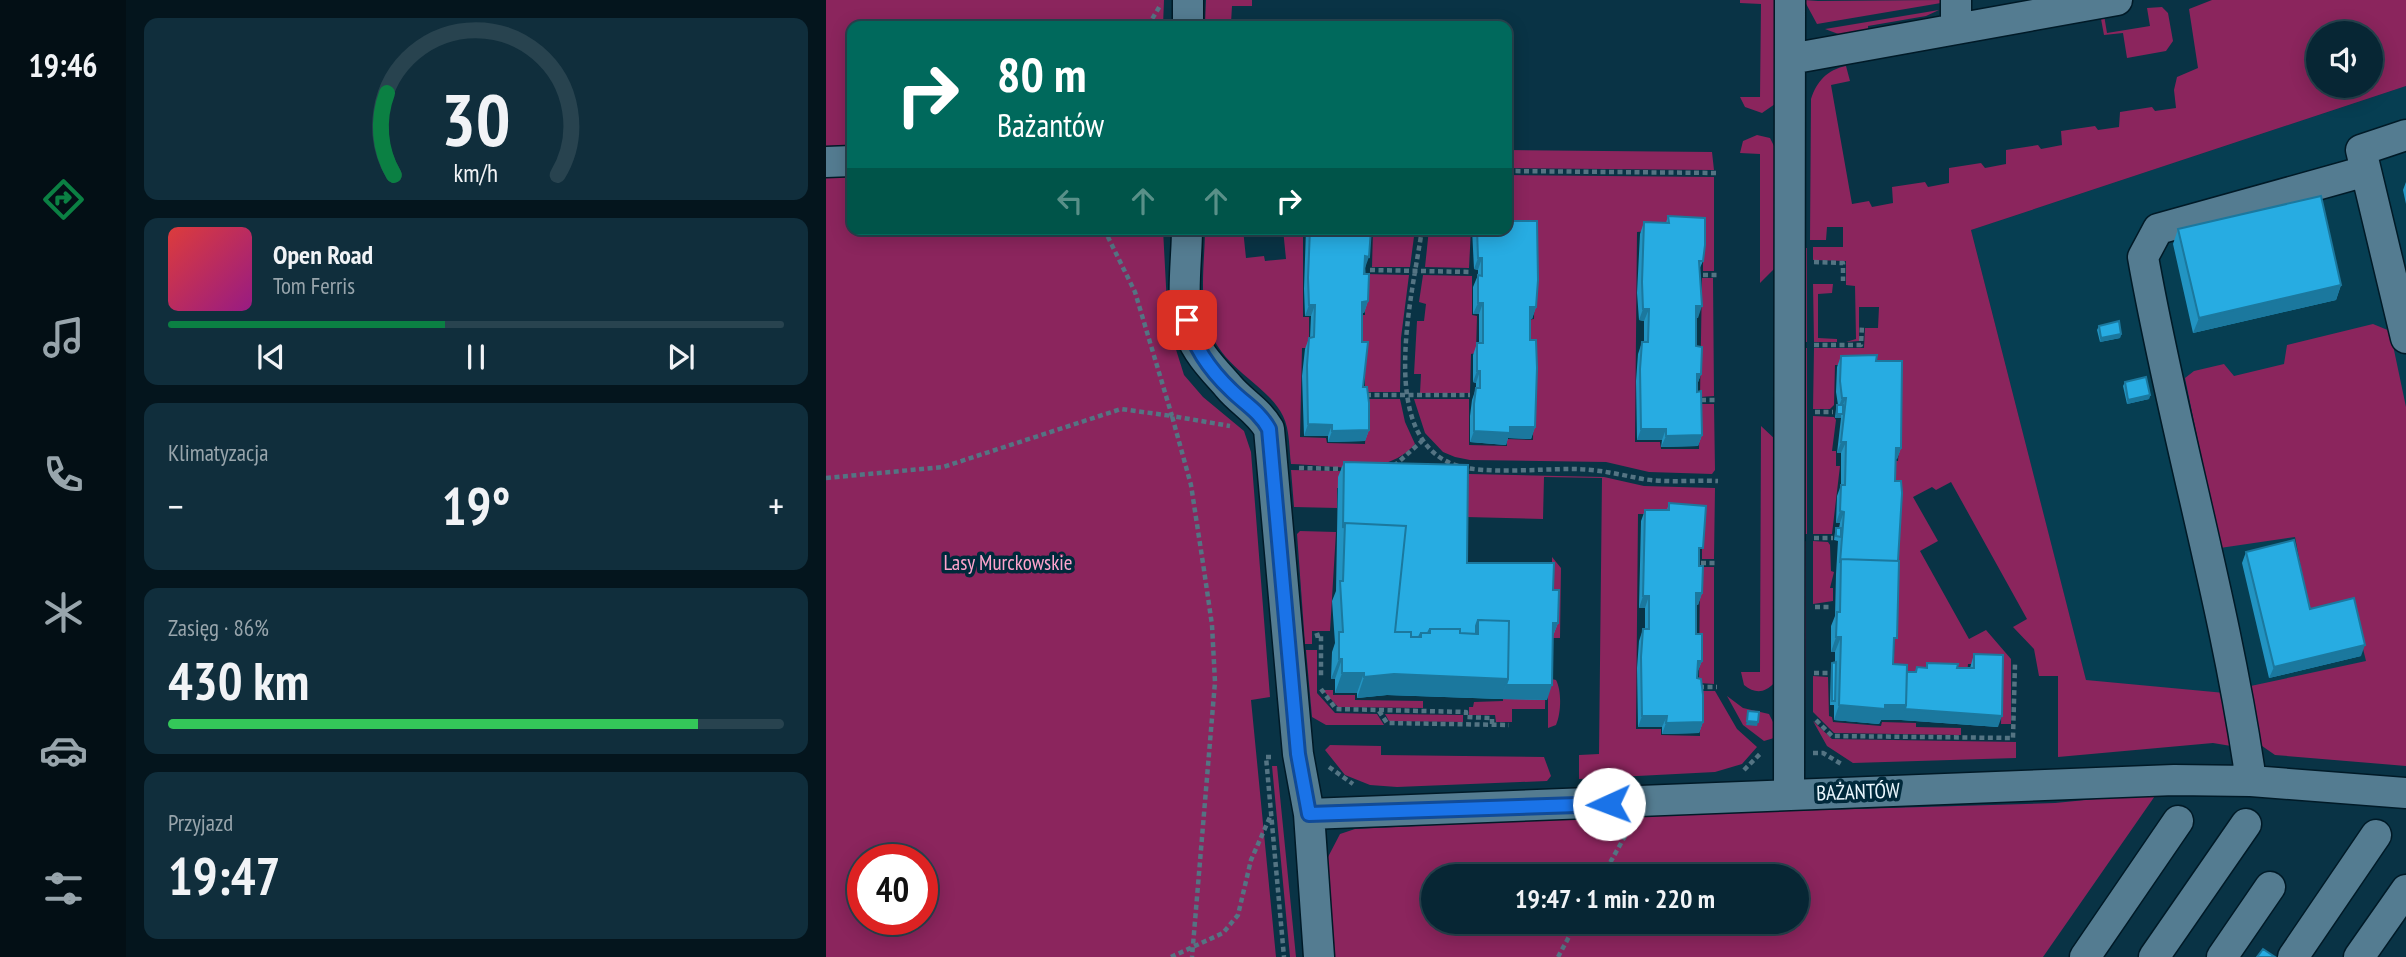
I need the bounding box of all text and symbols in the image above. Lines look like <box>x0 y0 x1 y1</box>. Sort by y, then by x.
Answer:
map controls <box>2306 21 2383 98</box>
button: sound <box>2306 21 2383 98</box>
text: 80 m <box>997 42 1086 106</box>
text: 19:46 <box>28 44 98 86</box>
icon: right <box>882 49 973 140</box>
text: 30 <box>441 71 511 165</box>
text: Bażantów <box>997 104 1104 146</box>
text: km/h <box>454 157 498 189</box>
icon: directions <box>39 175 88 224</box>
icon: left <box>1051 182 1089 220</box>
icon: ahead <box>1124 182 1162 220</box>
icon: ahead <box>1197 182 1235 220</box>
icon: right <box>1270 182 1308 220</box>
text: Open Road <box>273 238 373 271</box>
text: Tom Ferris <box>273 271 355 300</box>
pin <box>1157 290 1217 350</box>
icon: arrive <box>1168 301 1206 339</box>
icon: music <box>39 313 88 362</box>
icon: previous <box>252 338 290 376</box>
icon: pause <box>457 338 495 376</box>
icon: next <box>662 338 700 376</box>
text: Klimatyzacja <box>168 438 268 467</box>
icon: phone <box>39 450 88 499</box>
text: 19° <box>442 472 510 539</box>
text: − <box>168 481 184 530</box>
text: + <box>768 481 784 530</box>
park label: Lasy Murckowskie <box>943 549 1073 576</box>
icon: climate <box>39 588 88 637</box>
text: Zasięg · 86% <box>168 613 269 642</box>
text: 430 km <box>168 647 309 714</box>
icon: car <box>39 726 88 775</box>
position arrow <box>1572 767 1646 841</box>
street label: BAŻANTÓW <box>1816 777 1900 806</box>
text: Przyjazd <box>168 808 233 837</box>
text: 19:47 <box>168 842 280 909</box>
speed limit sign: 40 <box>847 844 938 935</box>
icon: filters <box>39 864 88 913</box>
text: 19:47 · 1 min · 220 m <box>1515 882 1715 915</box>

